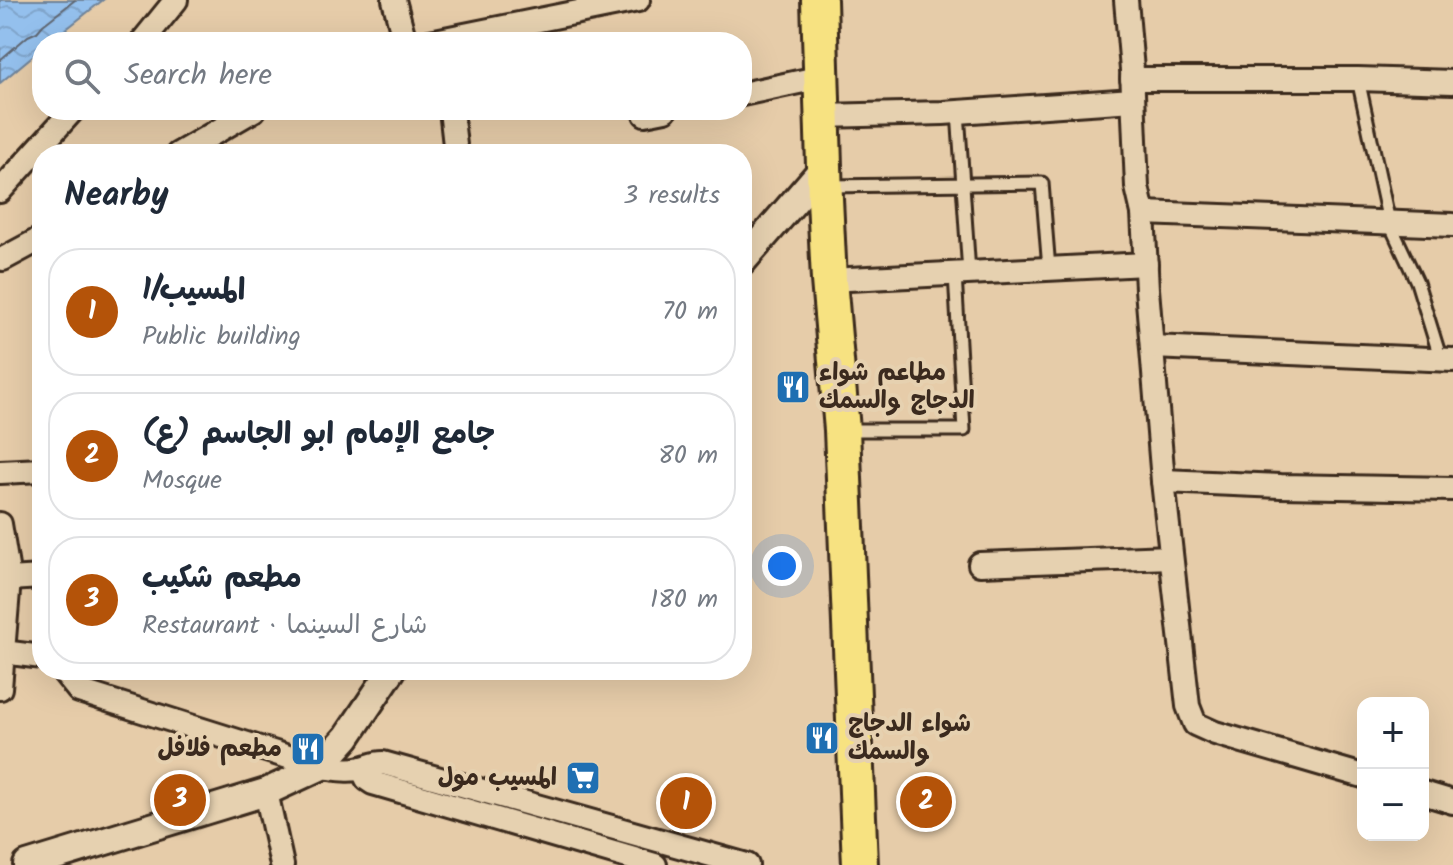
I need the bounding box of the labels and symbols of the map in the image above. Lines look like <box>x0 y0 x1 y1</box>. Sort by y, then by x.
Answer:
place label: مطاعم شواء الدجاج والسمك <box>819 354 975 421</box>
restaurant icon: مطاعم شواء الدجاج والسمك <box>774 368 812 406</box>
your location <box>762 546 802 586</box>
place label: شواء الدجاج والسمك <box>848 705 971 772</box>
restaurant icon: شواء الدجاج والسمك <box>803 719 841 757</box>
place label: مطعم فلافل <box>158 730 282 769</box>
restaurant icon: مطعم فلافل <box>289 730 327 768</box>
place label: المسيب مول <box>438 759 557 798</box>
supermarket icon: المسيب مول <box>564 759 602 797</box>
pin: 3 <box>154 770 206 830</box>
pin: 2 <box>900 772 952 832</box>
pin: 1 <box>660 773 712 833</box>

